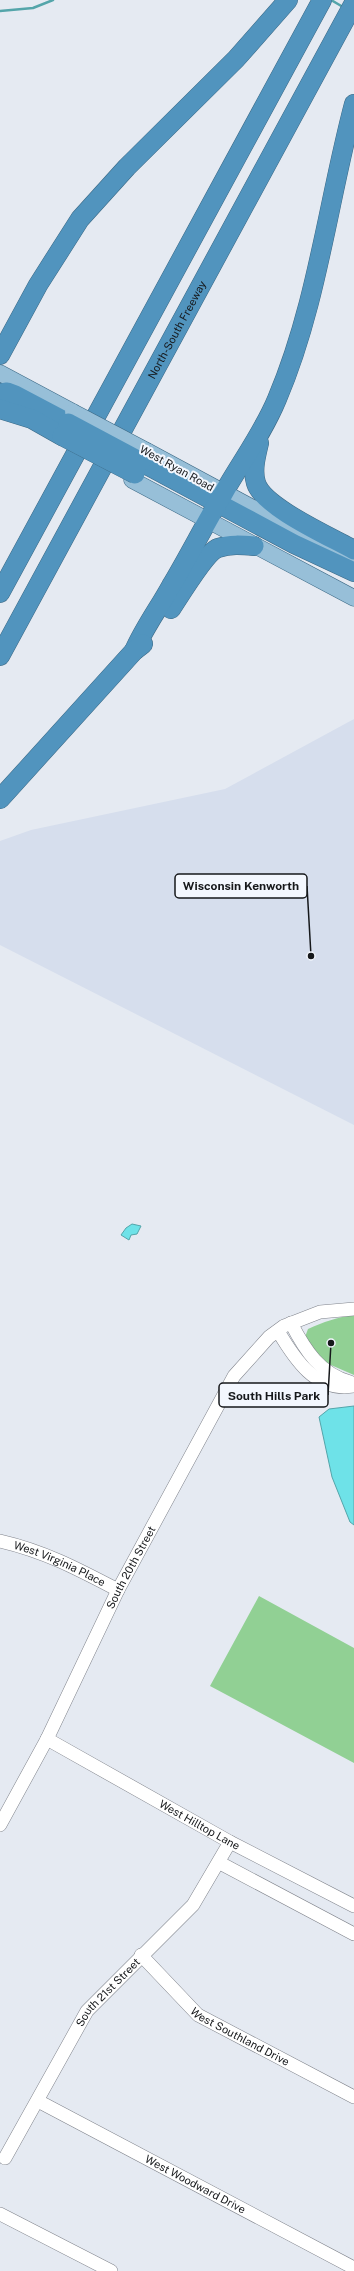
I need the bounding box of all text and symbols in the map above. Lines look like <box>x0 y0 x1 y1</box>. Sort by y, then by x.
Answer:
street label: North-South Freeway <box>145 279 208 381</box>
street label: West Ryan Road <box>138 443 216 493</box>
callout: Wisconsin Kenworth <box>175 874 307 898</box>
text: Wisconsin Kenworth <box>183 879 299 893</box>
callout: South Hills Park <box>219 1383 328 1407</box>
text: South Hills Park <box>228 1389 320 1403</box>
street label: South 20th Street <box>104 1524 158 1611</box>
street label: West Virginia Place <box>12 1539 107 1588</box>
street label: West Hilltop Lane <box>157 1797 242 1852</box>
street label: South 21st Street <box>74 1956 142 2029</box>
street label: West Southland Drive <box>188 2005 292 2068</box>
street label: West Woodward Drive <box>143 2153 248 2216</box>

